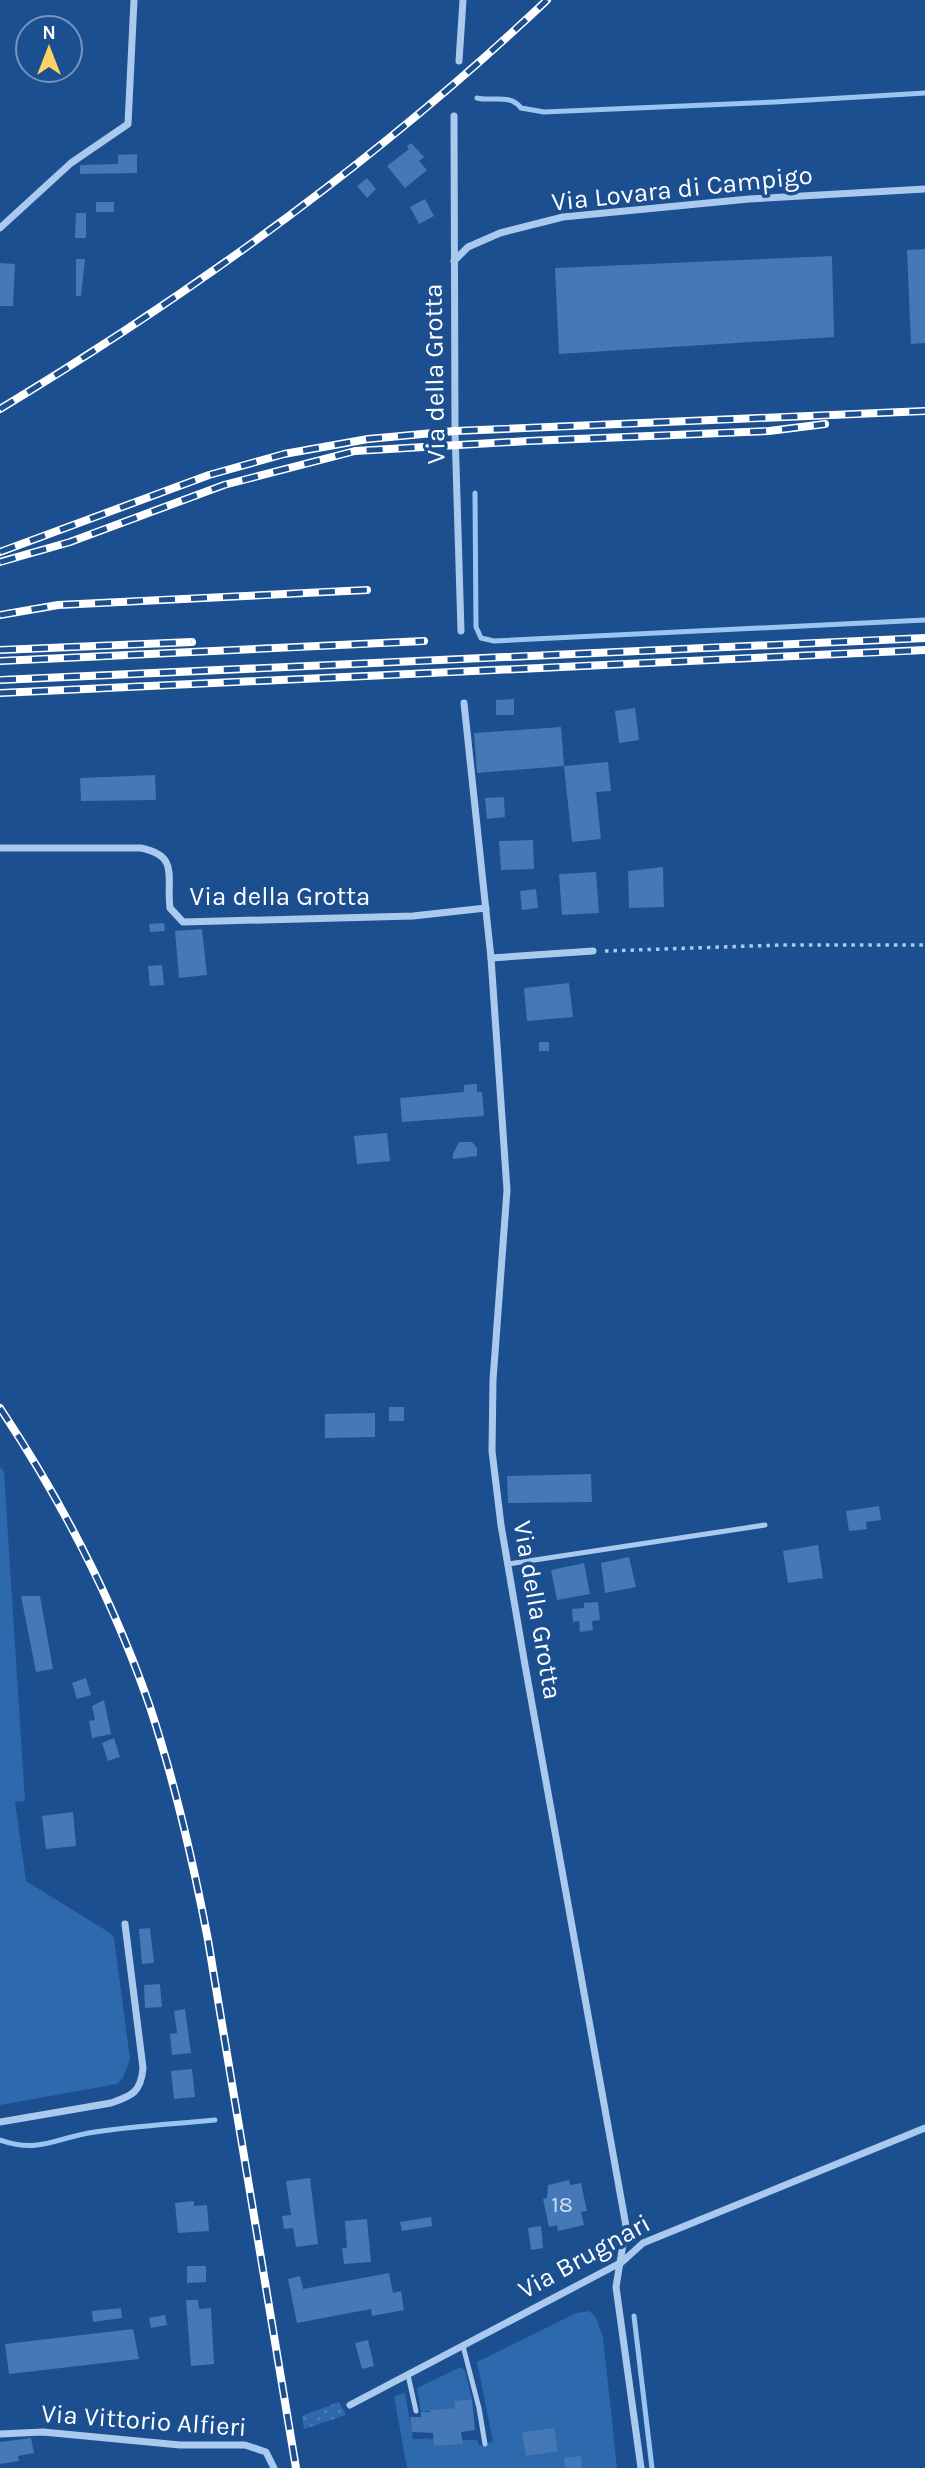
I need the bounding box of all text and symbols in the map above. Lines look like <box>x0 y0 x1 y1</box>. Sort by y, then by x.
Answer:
north arrow <box>14 14 84 84</box>
text: N <box>42 22 56 44</box>
street label: Via Lovara di Campigo <box>550 159 814 218</box>
street label: Via della Grotta <box>417 283 452 465</box>
street label: Via della Grotta <box>190 881 370 912</box>
street label: Via della Grotta <box>507 1518 568 1702</box>
house number: 18 <box>551 2191 573 2218</box>
street label: Via Brugnari <box>513 2207 656 2305</box>
street label: Via Vittorio Alfieri <box>40 2398 248 2443</box>

